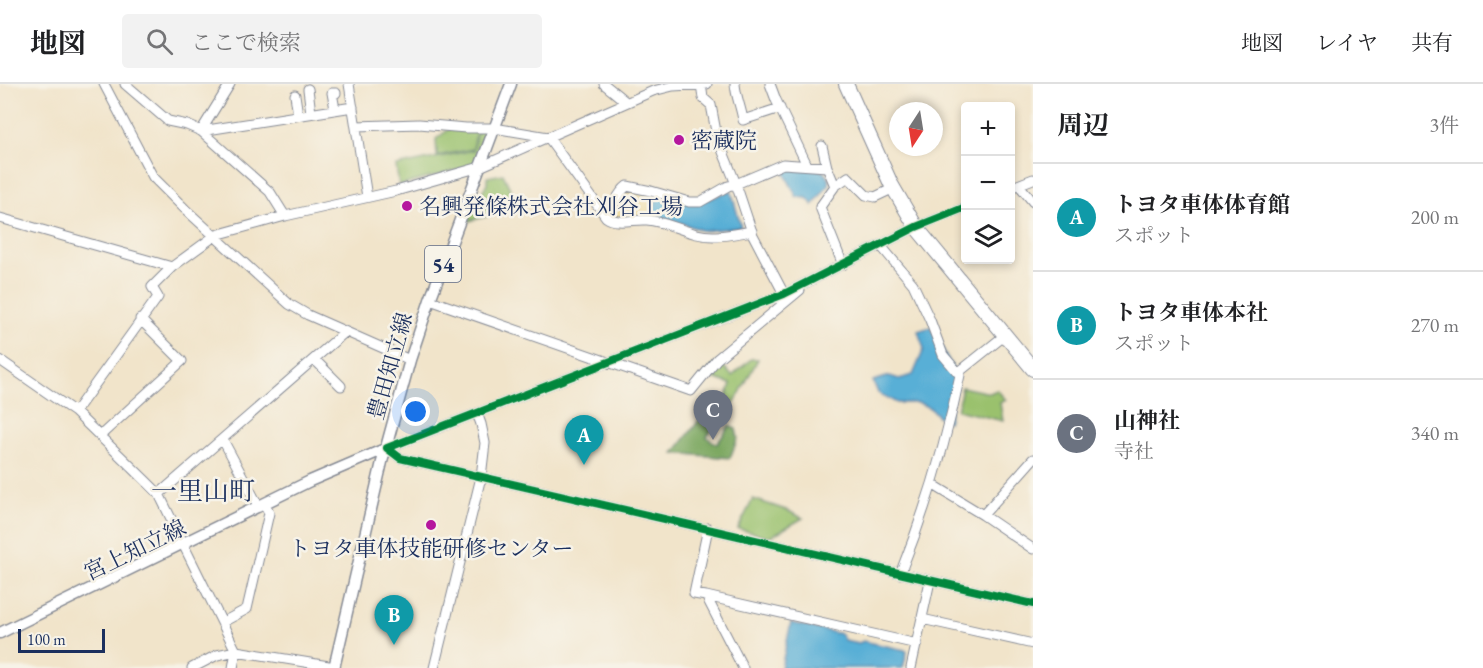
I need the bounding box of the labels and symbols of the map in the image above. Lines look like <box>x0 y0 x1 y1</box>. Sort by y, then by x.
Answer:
north arrow <box>889 102 943 156</box>
place label: 密蔵院 <box>691 126 757 155</box>
marker: 密蔵院 <box>672 133 686 147</box>
place label: 名興発條株式会社刈谷工場 <box>419 192 683 221</box>
marker: 名興発條株式会社刈谷工場 <box>400 199 414 213</box>
road number: 54 <box>425 246 461 282</box>
street label: 豊田知立線 <box>361 309 419 423</box>
pin: C <box>694 390 732 440</box>
your location <box>401 397 430 426</box>
pin: A <box>564 416 604 465</box>
district label: 一里山町 <box>151 474 255 508</box>
street label: 宮上知立線 <box>79 513 191 587</box>
marker: トヨタ車体技能研修センター <box>424 518 438 532</box>
place label: トヨタ車体技能研修センター <box>288 534 574 563</box>
pin: B <box>374 596 414 645</box>
scale bar <box>18 626 105 654</box>

